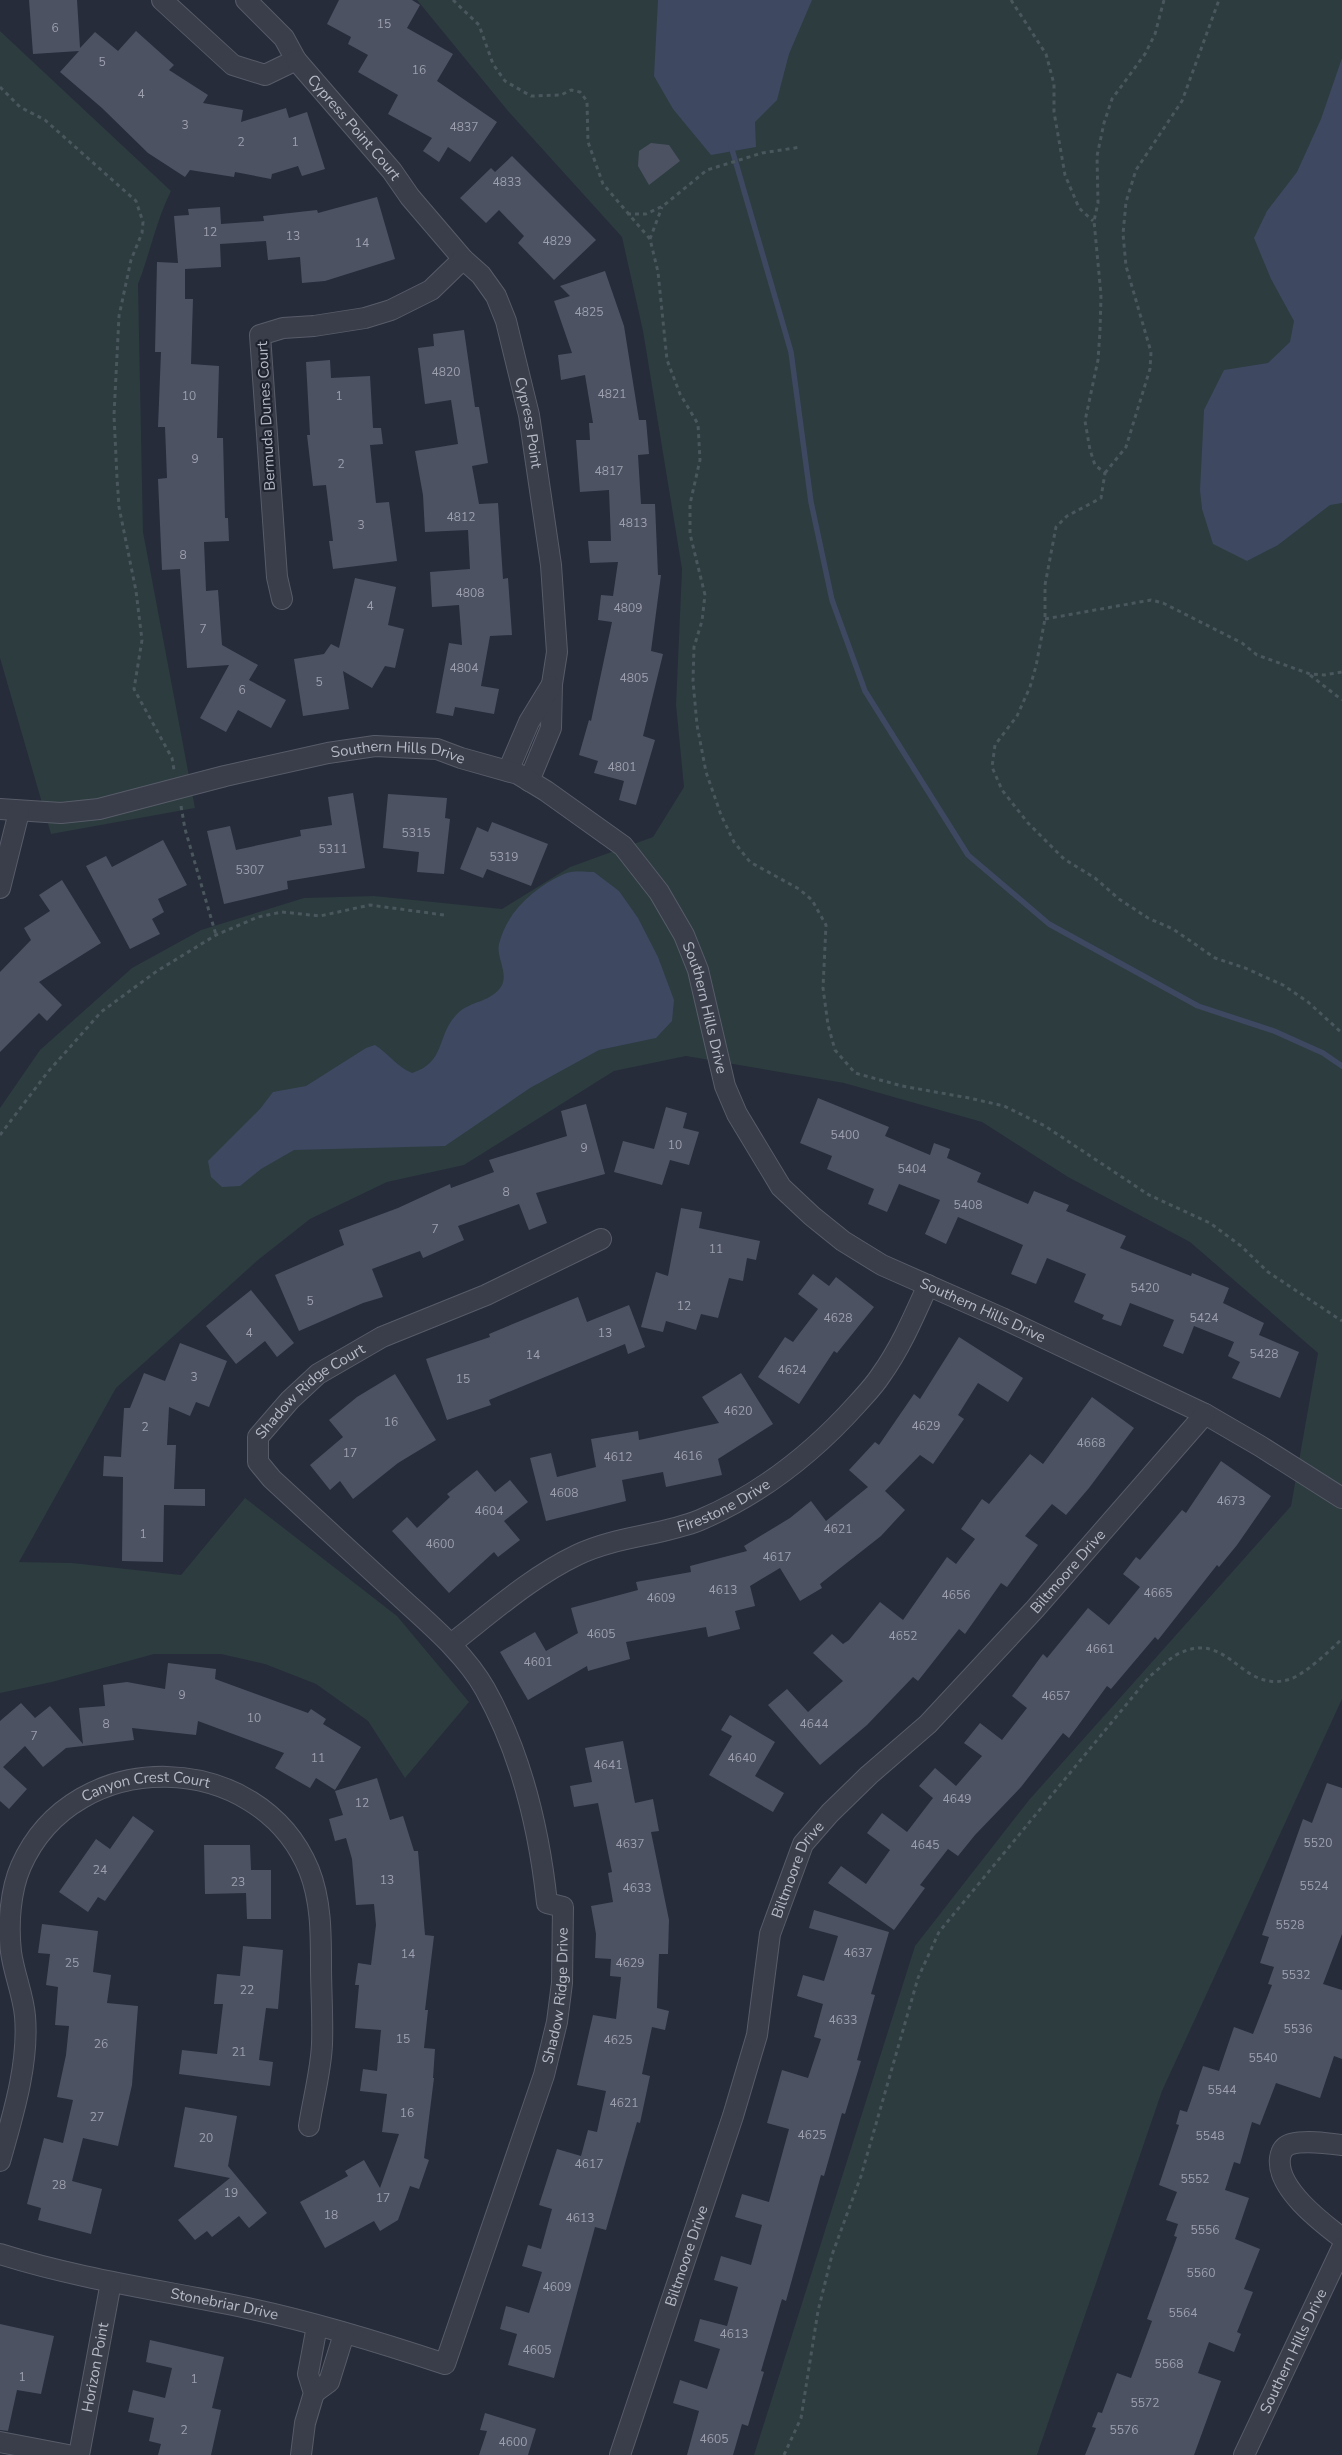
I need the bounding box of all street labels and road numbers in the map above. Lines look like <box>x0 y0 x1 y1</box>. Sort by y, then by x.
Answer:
street label: Cypress Point Court <box>303 70 406 185</box>
street label: Bermuda Dunes Court <box>252 340 280 491</box>
street label: Cypress Point <box>510 375 547 470</box>
street label: Southern Hills Drive <box>329 736 468 769</box>
street label: Southern Hills Drive <box>678 939 732 1076</box>
street label: Southern Hills Drive <box>917 1273 1049 1347</box>
street label: Shadow Ridge Court <box>251 1339 369 1443</box>
street label: Firestone Drive <box>675 1474 774 1537</box>
street label: Biltmoore Drive <box>1026 1525 1110 1618</box>
street label: Canyon Crest Court <box>78 1767 213 1807</box>
street label: Biltmoore Drive <box>767 1817 828 1921</box>
street label: Shadow Ridge Drive <box>537 1927 573 2066</box>
street label: Biltmoore Drive <box>660 2203 713 2309</box>
street label: Stonebriar Drive <box>169 2283 280 2325</box>
street label: Southern Hills Drive <box>1255 2285 1331 2417</box>
street label: Horizon Point <box>77 2320 113 2414</box>

